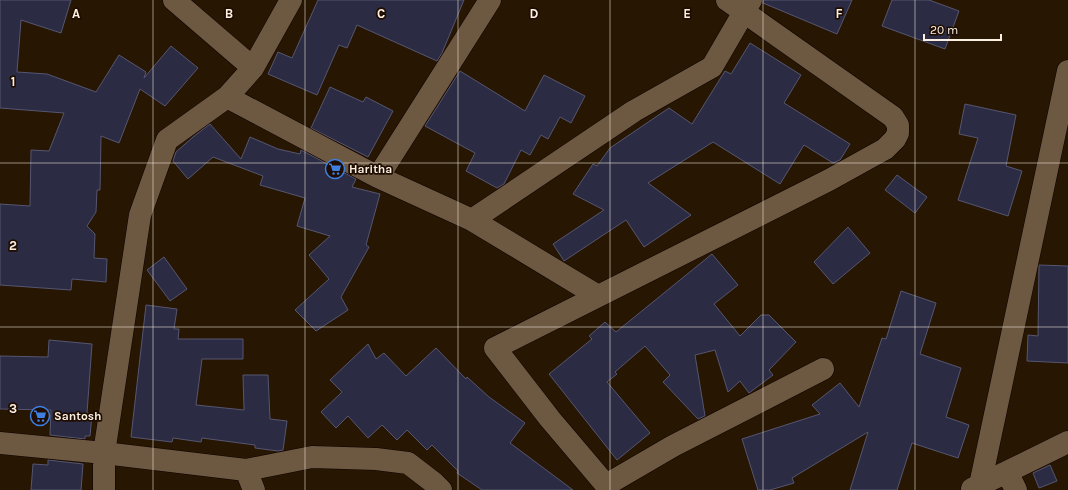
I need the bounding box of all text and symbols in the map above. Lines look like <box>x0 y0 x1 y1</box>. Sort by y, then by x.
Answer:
text: A <box>72 6 80 21</box>
text: B <box>225 6 233 21</box>
text: C <box>377 6 385 21</box>
text: D <box>530 6 539 21</box>
text: E <box>683 6 691 21</box>
text: F <box>835 6 843 21</box>
scale bar <box>924 16 1001 42</box>
text: 20 m <box>930 23 958 37</box>
text: 1 <box>11 74 15 89</box>
supermarket icon: Haritha <box>324 158 346 180</box>
place label: Haritha <box>349 162 392 176</box>
text: 2 <box>9 238 17 253</box>
text: 3 <box>9 401 17 416</box>
supermarket icon: Santosh <box>29 405 51 427</box>
place label: Santosh <box>54 409 101 423</box>

